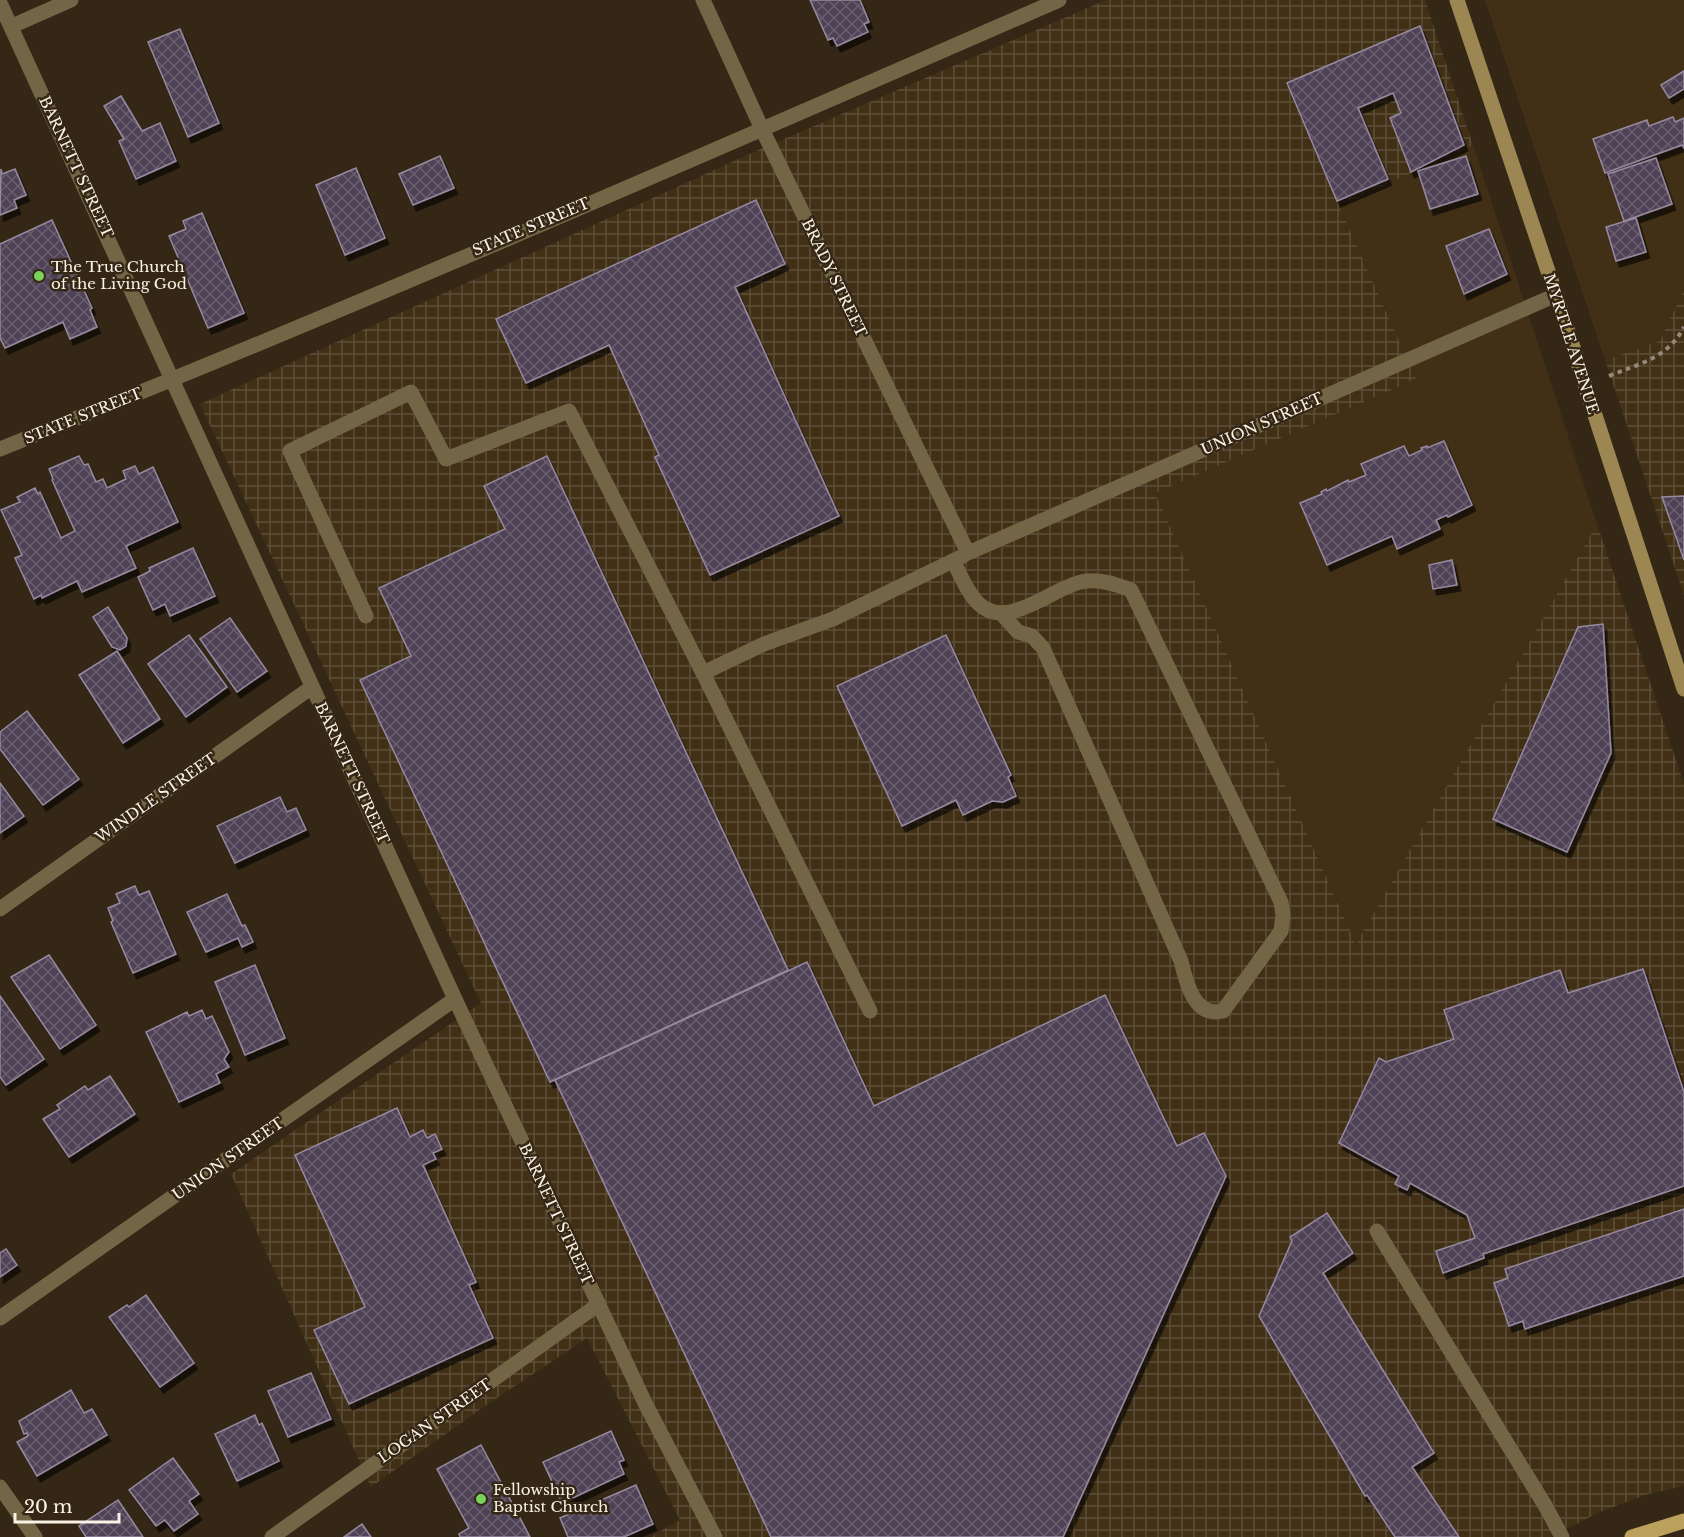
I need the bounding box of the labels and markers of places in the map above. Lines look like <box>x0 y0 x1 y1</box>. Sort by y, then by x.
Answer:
place label: The True Church of the Living God <box>51 257 187 293</box>
marker: The True Church of the Living God <box>32 269 46 283</box>
place label: Fellowship Baptist Church <box>493 1480 608 1516</box>
marker: Fellowship Baptist Church <box>474 1492 488 1506</box>

